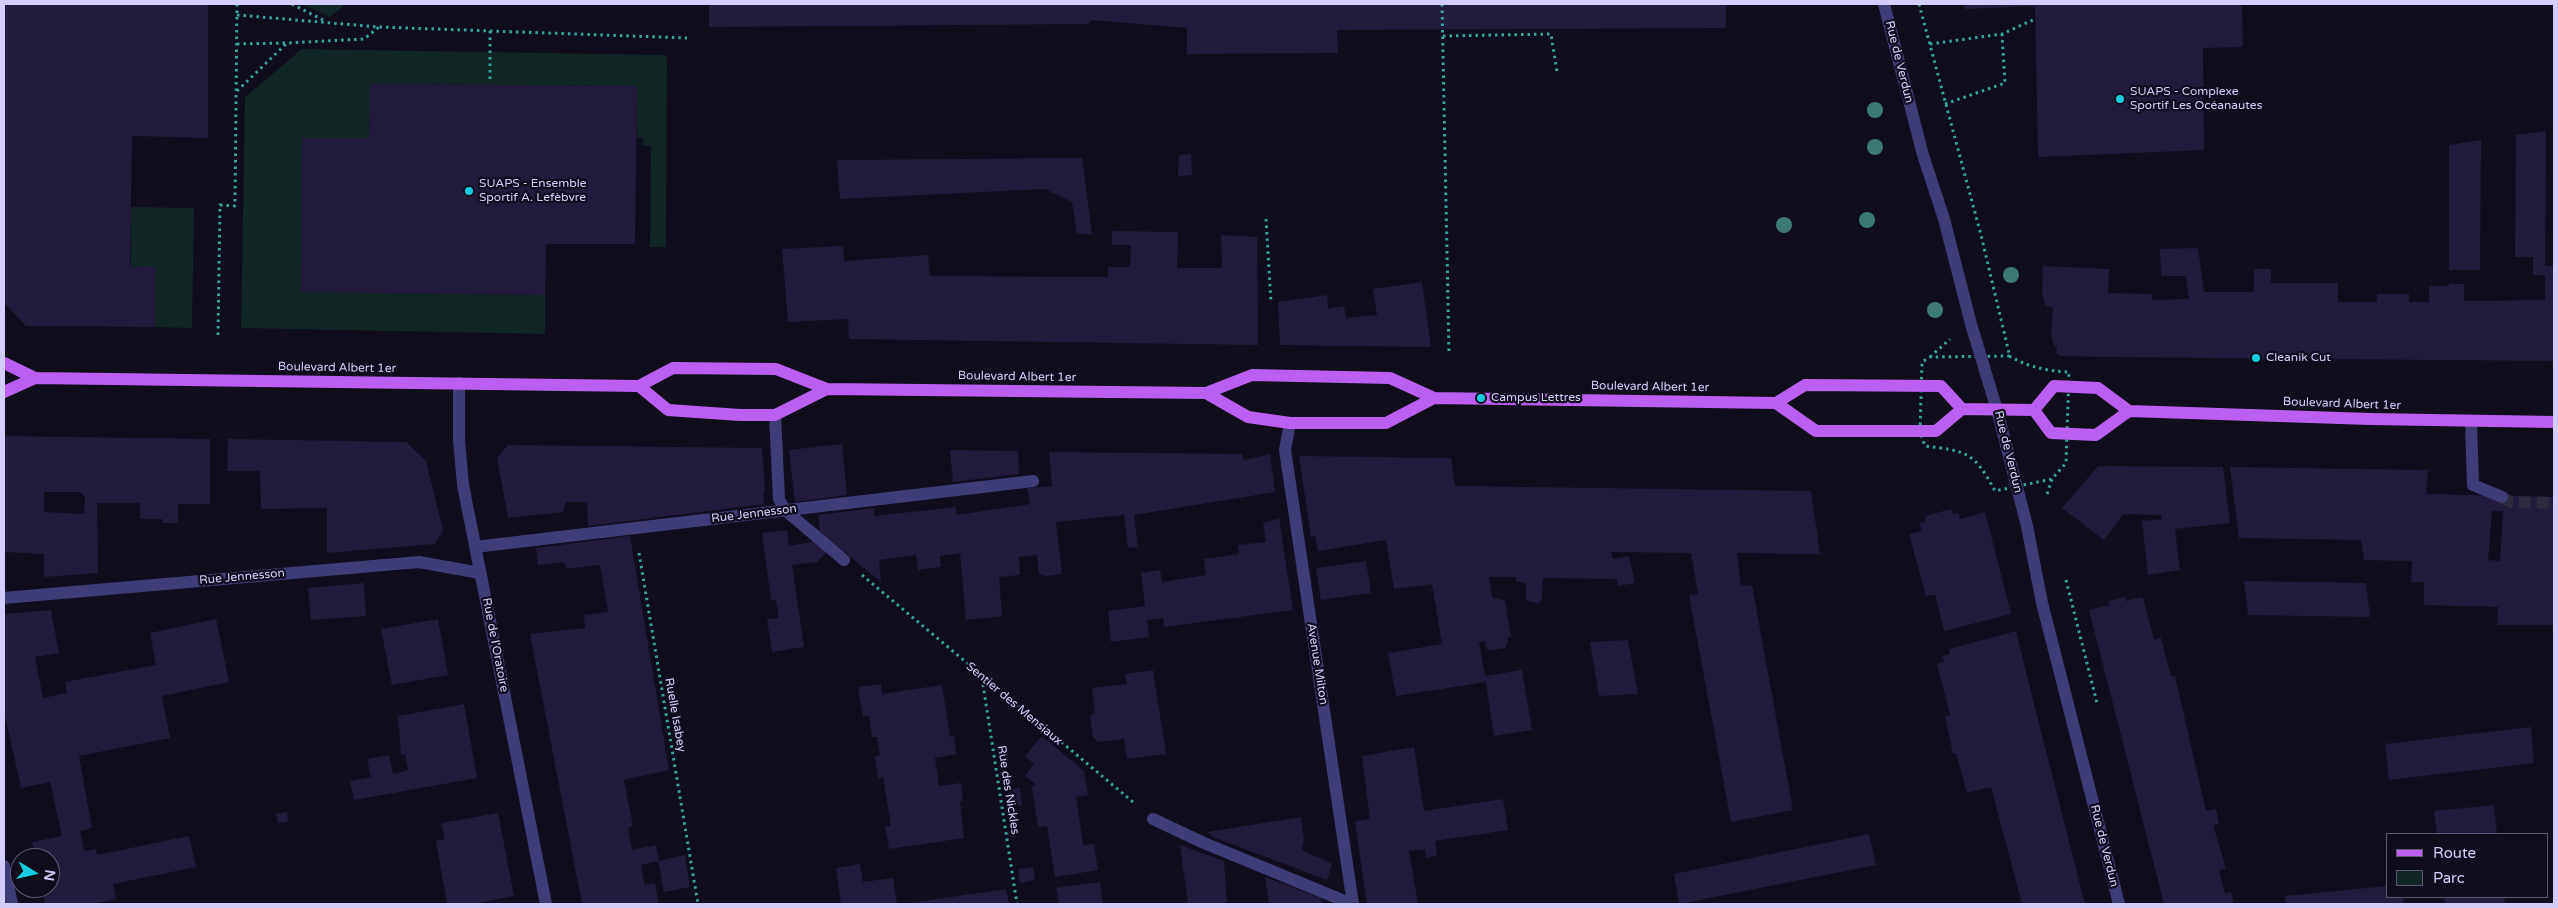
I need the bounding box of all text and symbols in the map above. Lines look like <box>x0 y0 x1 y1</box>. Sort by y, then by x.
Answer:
street label: Rue de Verdun <box>1882 19 1916 105</box>
place label: SUAPS - Complexe Sportif Les Océanautes <box>2130 85 2262 113</box>
marker: SUAPS - Complexe Sportif Les Océanautes <box>2114 93 2126 105</box>
place label: SUAPS - Ensemble Sportif A. Lefèbvre <box>479 177 587 205</box>
marker: SUAPS - Ensemble Sportif A. Lefèbvre <box>463 185 475 197</box>
place label: Cleanik Cut <box>2266 351 2331 365</box>
marker: Cleanik Cut <box>2250 352 2262 364</box>
street label: Boulevard Albert 1er <box>278 360 396 376</box>
street label: Boulevard Albert 1er <box>958 369 1076 385</box>
street label: Boulevard Albert 1er <box>1591 379 1709 395</box>
place label: Campus Lettres <box>1491 391 1581 405</box>
marker: Campus Lettres <box>1475 392 1487 404</box>
street label: Boulevard Albert 1er <box>2283 395 2401 413</box>
street label: Rue de Verdun <box>1991 409 2025 495</box>
street label: Rue Jennesson <box>711 502 797 526</box>
street label: Rue Jennesson <box>199 566 285 588</box>
street label: Rue de l'Oratoire <box>479 597 511 693</box>
street label: Avenue Milton <box>1303 622 1331 706</box>
street label: Sentier des Mensiaux <box>963 660 1065 748</box>
street label: Ruelle Isabey <box>661 677 689 753</box>
street label: Rue des Nickles <box>994 744 1022 836</box>
street label: Rue de Verdun <box>2087 803 2121 889</box>
legend <box>2386 833 2548 898</box>
text: Route <box>2433 844 2476 862</box>
north arrow <box>10 848 60 898</box>
text: N <box>40 868 59 882</box>
text: Parc <box>2433 869 2465 887</box>

